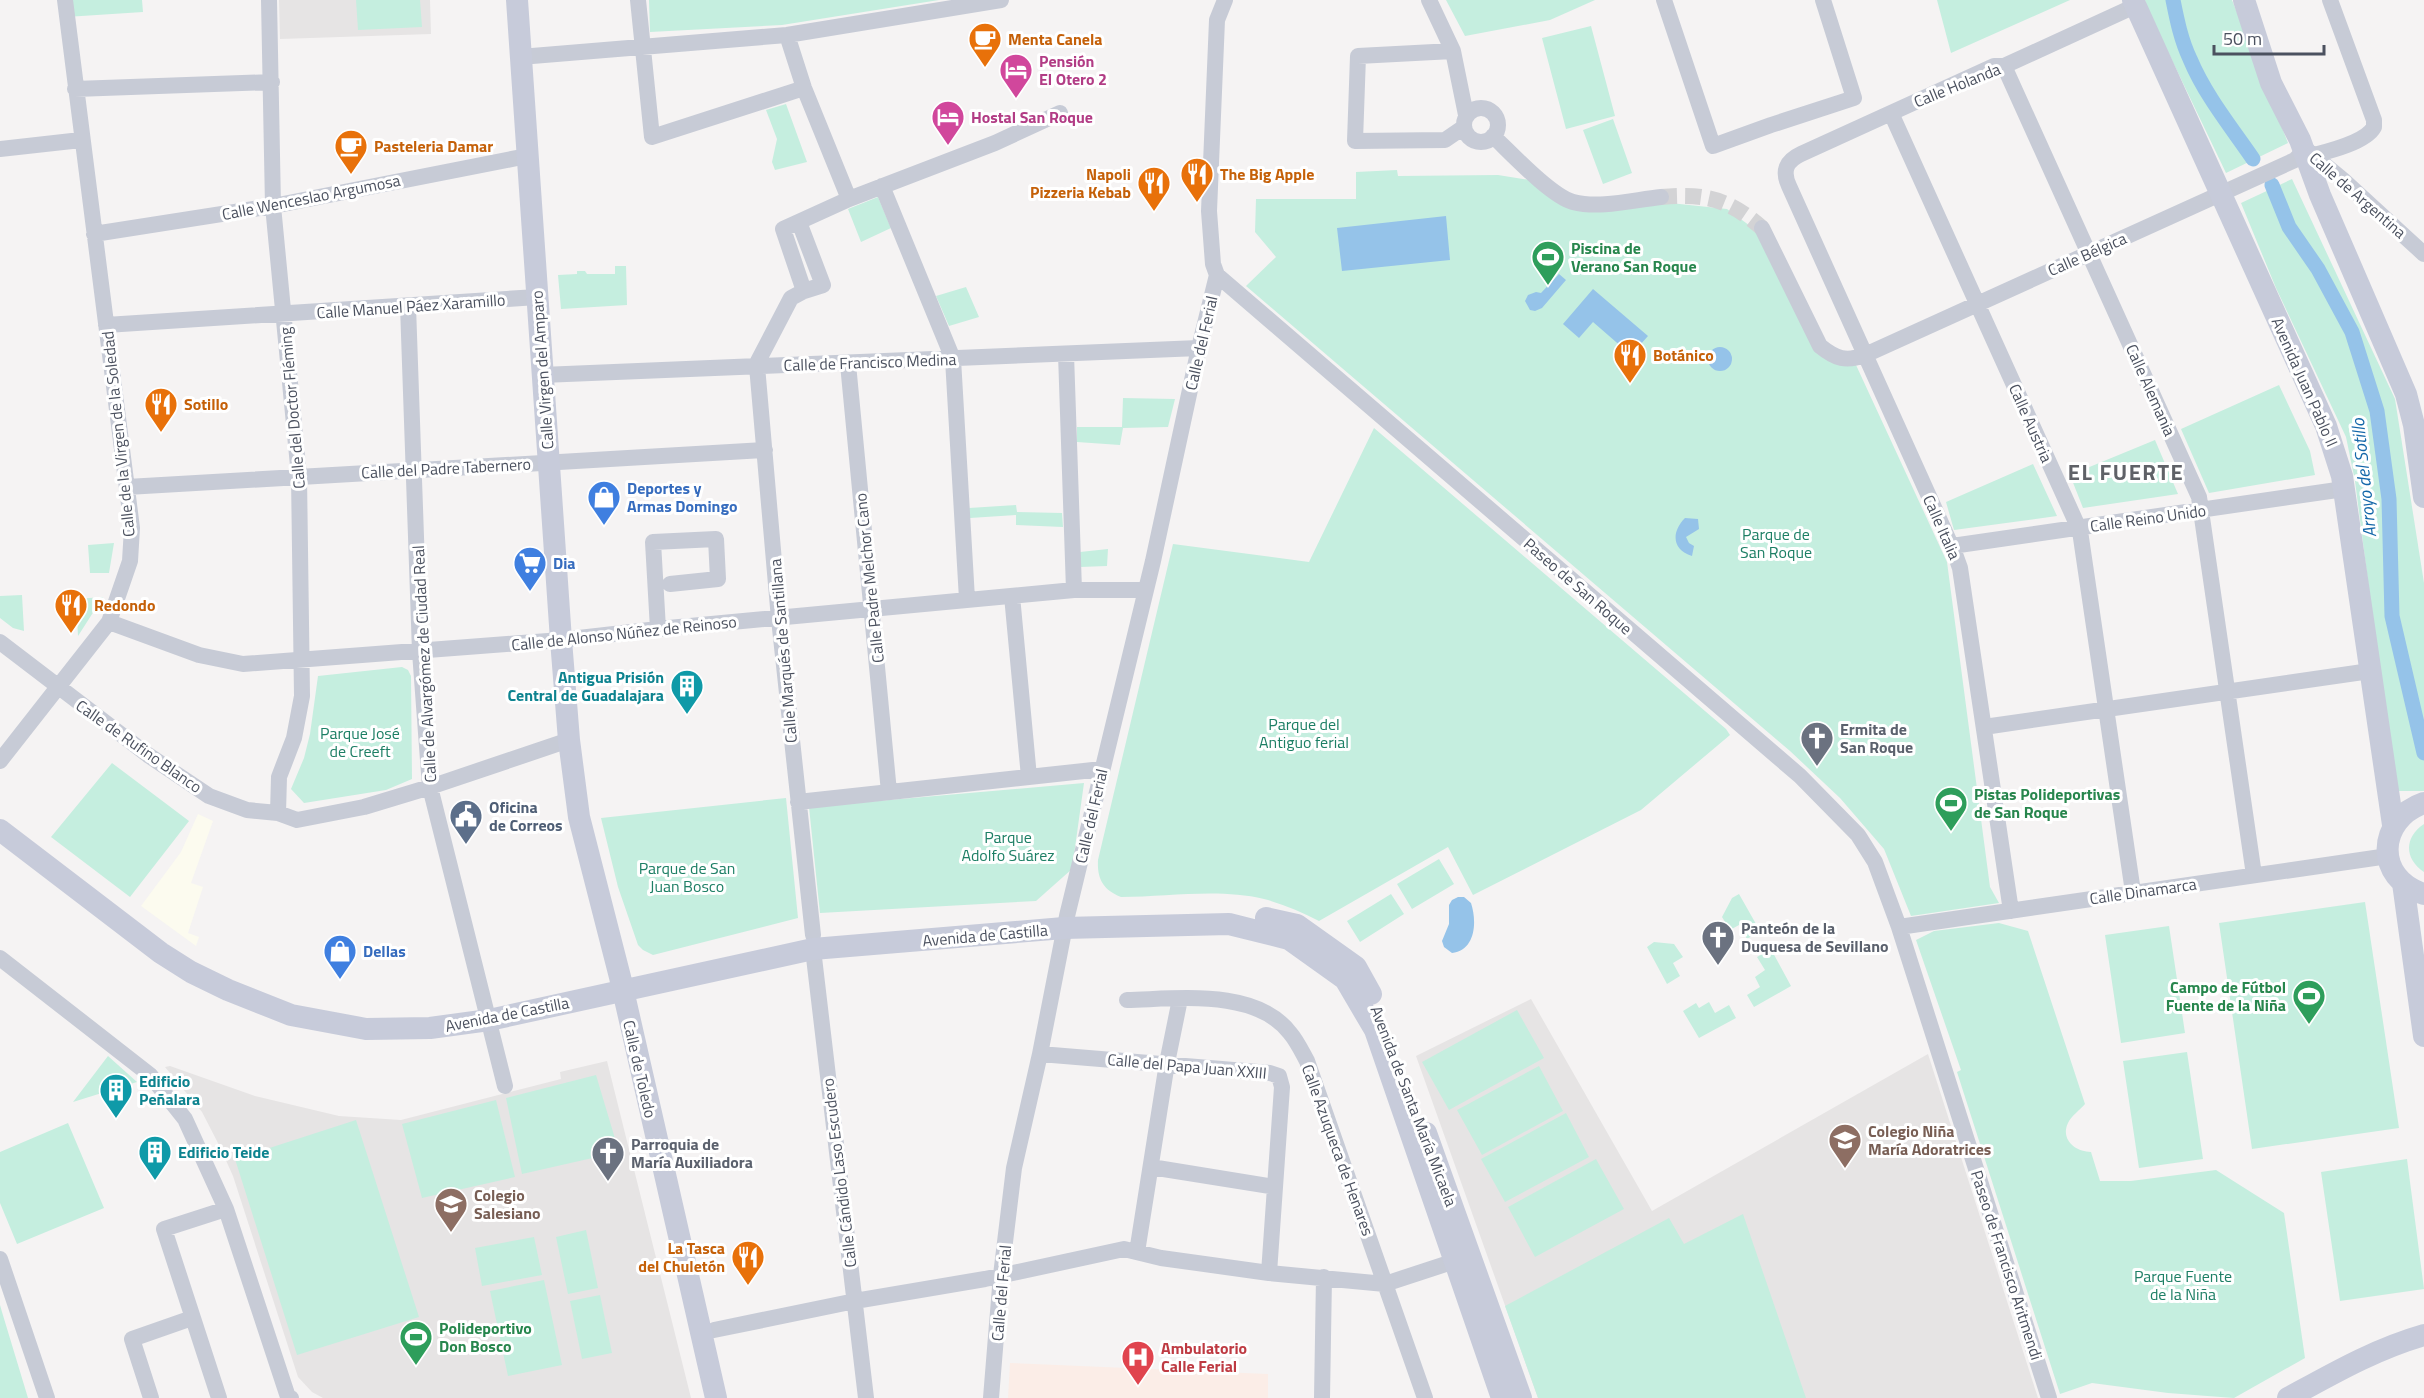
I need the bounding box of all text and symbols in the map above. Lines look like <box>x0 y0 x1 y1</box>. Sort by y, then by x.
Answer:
scale bar <box>2214 18 2324 56</box>
cafe icon: Menta Canela <box>967 21 1003 68</box>
text: 50 m <box>2223 25 2262 52</box>
place label: Menta Canela <box>1008 27 1103 51</box>
place label: Pensión El Otero 2 <box>1039 49 1107 91</box>
hotel icon: Pensión El Otero 2 <box>998 52 1034 99</box>
street label: Calle Holanda <box>1910 57 2004 113</box>
hotel icon: Hostal San Roque <box>930 99 966 146</box>
place label: Hostal San Roque <box>971 105 1093 129</box>
cafe icon: Pasteleria Damar <box>333 128 369 175</box>
place label: Pasteleria Damar <box>374 134 493 158</box>
street label: Calle de Argentina <box>2304 146 2412 244</box>
restaurant icon: The Big Apple <box>1179 156 1215 203</box>
place label: Napoli Pizzeria Kebab <box>1030 162 1131 204</box>
place label: The Big Apple <box>1220 162 1314 186</box>
restaurant icon: Napoli Pizzeria Kebab <box>1136 165 1172 212</box>
street label: Calle Wenceslao Argumosa <box>220 168 402 226</box>
street label: Calle Bélgica <box>2044 226 2130 282</box>
place label: Piscina de Verano San Roque <box>1571 236 1697 278</box>
sports icon: Piscina de Verano San Roque <box>1530 239 1566 286</box>
street label: Calle Manuel Páez Xaramillo <box>316 287 506 325</box>
street label: Calle Virgen del Amparo <box>524 290 560 450</box>
street label: Calle del Ferial <box>1178 293 1224 393</box>
street label: Avenida Juan Pablo II <box>2266 313 2344 451</box>
street label: Calle del Doctor Fléming <box>273 326 311 490</box>
street label: Calle de la Virgen de la Soledad <box>95 330 141 538</box>
restaurant icon: Botánico <box>1612 337 1648 384</box>
street label: Calle Alemania <box>2120 340 2182 440</box>
place label: Botánico <box>1653 343 1714 367</box>
street label: Calle de Francisco Medina <box>783 347 957 377</box>
street label: Calle Austria <box>2003 380 2059 466</box>
restaurant icon: Sotillo <box>143 386 179 433</box>
place label: Sotillo <box>184 392 228 416</box>
water label: Arroyo del Sotillo <box>2344 416 2383 539</box>
street label: Calle del Padre Tabernero <box>361 452 531 484</box>
district label: EL FUERTE <box>2068 455 2184 489</box>
place label: Deportes y Armas Domingo <box>627 476 737 518</box>
shop icon: Deportes y Armas Domingo <box>586 479 622 526</box>
street label: Calle Italia <box>1917 491 1967 563</box>
street label: Calle Padre Melchor Cano <box>848 492 890 664</box>
street label: Calle Reino Unido <box>2088 498 2208 538</box>
park label: Parque de San Roque <box>1740 522 1812 564</box>
street label: Paseo de San Roque <box>1518 532 1638 640</box>
street label: Calle de Alvargómez de Ciudad Real <box>406 545 442 783</box>
supermarket icon: Dia <box>512 545 548 592</box>
place label: Dia <box>553 551 576 575</box>
street label: Calle Marqués de Santillana <box>763 558 803 744</box>
restaurant icon: Redondo <box>53 587 89 634</box>
place label: Redondo <box>94 593 155 617</box>
street label: Calle de Alonso Núñez de Reinoso <box>510 609 738 657</box>
place label: Antigua Prisión Central de Guadalajara <box>507 665 664 707</box>
building icon: Antigua Prisión Central de Guadalajara <box>669 668 705 715</box>
street label: Calle de Rufino Blanco <box>71 693 207 799</box>
park label: Parque del Antiguo ferial <box>1259 712 1349 754</box>
place label: Ermita de San Roque <box>1840 717 1913 759</box>
church icon: Ermita de San Roque <box>1799 720 1835 767</box>
park label: Parque José de Creeft <box>320 721 400 763</box>
street label: Calle del Ferial <box>1068 766 1114 866</box>
place label: Pistas Polideportivas de San Roque <box>1974 782 2120 824</box>
sports icon: Pistas Polideportivas de San Roque <box>1933 785 1969 832</box>
place label: Oficina de Correos <box>489 795 563 837</box>
public building icon: Oficina de Correos <box>448 798 484 845</box>
park label: Parque Adolfo Suárez <box>961 825 1055 867</box>
park label: Parque de San Juan Bosco <box>639 856 735 898</box>
street label: Calle Dinamarca <box>2088 872 2198 910</box>
place label: Panteón de la Duquesa de Sevillano <box>1741 916 1889 958</box>
street label: Avenida de Castilla <box>921 918 1049 952</box>
church icon: Panteón de la Duquesa de Sevillano <box>1700 919 1736 966</box>
shop icon: Dellas <box>322 933 358 980</box>
place label: Dellas <box>363 939 406 963</box>
place label: Campo de Fútbol Fuente de la Niña <box>2166 975 2286 1017</box>
sports icon: Campo de Fútbol Fuente de la Niña <box>2291 978 2327 1025</box>
street label: Avenida de Castilla <box>443 990 571 1038</box>
street label: Avenida de Santa María Micaela <box>1365 1002 1463 1210</box>
street label: Calle de Toledo <box>617 1018 663 1120</box>
street label: Calle del Papa Juan XXIII <box>1106 1047 1268 1085</box>
street label: Calle Azuqueca de Henares <box>1296 1061 1380 1239</box>
place label: Edificio Peñalara <box>139 1069 200 1111</box>
building icon: Edificio Peñalara <box>98 1072 134 1119</box>
street label: Calle Cándido Laso Escudero <box>815 1077 863 1269</box>
place label: Colegio Niña María Adoratrices <box>1868 1119 1991 1161</box>
school or university icon: Colegio Niña María Adoratrices <box>1827 1122 1863 1169</box>
place label: Parroquia de María Auxiliadora <box>631 1132 753 1174</box>
building icon: Edificio Teide <box>137 1134 173 1181</box>
church icon: Parroquia de María Auxiliadora <box>590 1135 626 1182</box>
place label: Edificio Teide <box>178 1140 269 1164</box>
street label: Paseo de Francisco Aritmendi <box>1965 1167 2049 1363</box>
place label: Colegio Salesiano <box>474 1183 541 1225</box>
school or university icon: Colegio Salesiano <box>433 1186 469 1233</box>
place label: La Tasca del Chuletón <box>638 1236 725 1278</box>
restaurant icon: La Tasca del Chuletón <box>730 1239 766 1286</box>
street label: Calle del Ferial <box>985 1244 1017 1342</box>
park label: Parque Fuente de la Niña <box>2134 1264 2232 1306</box>
place label: Polideportivo Don Bosco <box>439 1316 532 1358</box>
sports icon: Polideportivo Don Bosco <box>398 1319 434 1366</box>
place label: Ambulatorio Calle Ferial <box>1161 1336 1247 1378</box>
hospital icon: Ambulatorio Calle Ferial <box>1120 1339 1156 1386</box>

